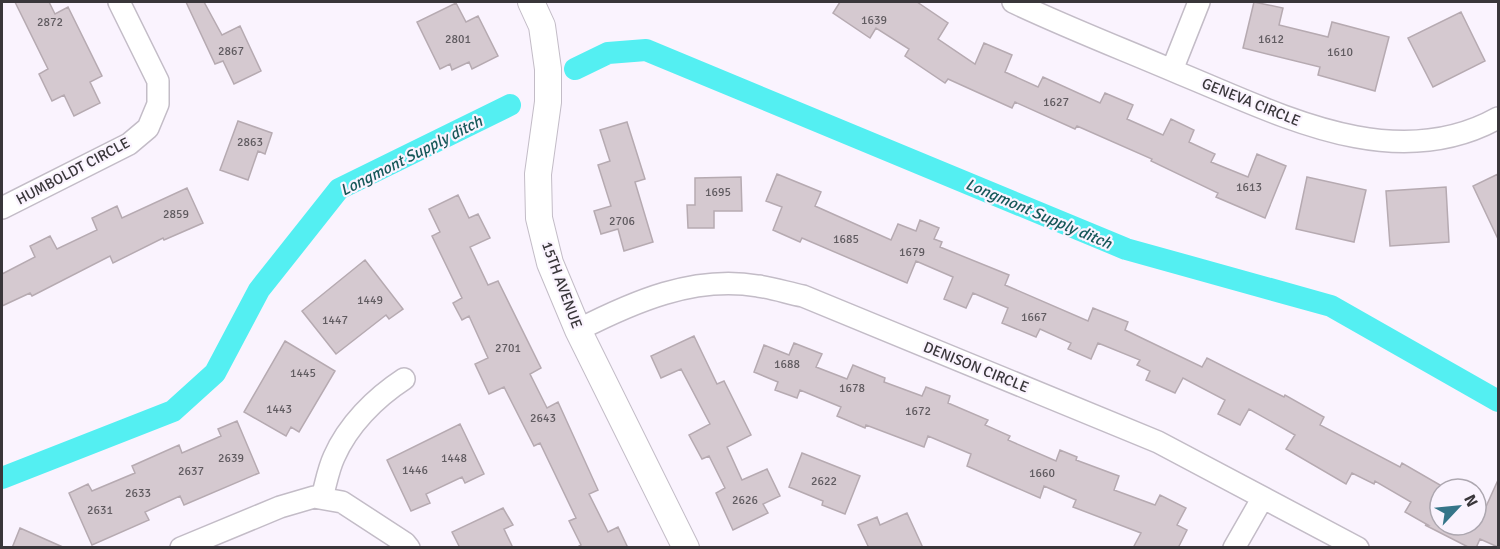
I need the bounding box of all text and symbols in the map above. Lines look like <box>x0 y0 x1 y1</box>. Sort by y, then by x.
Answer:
house number: 1639 <box>861 13 887 28</box>
house number: 2872 <box>37 15 63 30</box>
house number: 2801 <box>445 32 471 47</box>
house number: 1612 <box>1258 32 1284 47</box>
house number: 2867 <box>218 44 244 59</box>
house number: 1610 <box>1327 45 1353 60</box>
street label: GENEVA CIRCLE <box>1199 74 1303 130</box>
house number: 1627 <box>1043 95 1069 110</box>
water label: Longmont Supply ditch <box>337 111 487 200</box>
street label: HUMBOLDT CIRCLE <box>13 133 133 209</box>
house number: 2863 <box>237 135 263 150</box>
water label: Longmont Supply ditch <box>963 174 1116 254</box>
house number: 1613 <box>1236 180 1262 195</box>
house number: 1695 <box>705 185 731 200</box>
house number: 2859 <box>163 207 189 222</box>
house number: 2706 <box>609 214 635 229</box>
house number: 1685 <box>833 232 859 247</box>
street label: 15TH AVENUE <box>538 239 586 331</box>
house number: 1679 <box>899 245 925 260</box>
house number: 1449 <box>357 293 383 308</box>
house number: 1667 <box>1021 310 1047 325</box>
house number: 1447 <box>322 313 348 328</box>
street label: DENISON CIRCLE <box>921 338 1031 396</box>
house number: 2701 <box>495 341 521 356</box>
house number: 1688 <box>774 357 800 372</box>
house number: 1445 <box>290 366 316 381</box>
house number: 1678 <box>839 381 865 396</box>
house number: 1443 <box>266 402 292 417</box>
house number: 1672 <box>905 404 931 419</box>
house number: 2643 <box>530 411 556 426</box>
house number: 2639 <box>218 451 244 466</box>
house number: 1448 <box>441 451 467 466</box>
house number: 1446 <box>402 463 428 478</box>
house number: 2637 <box>178 464 204 479</box>
house number: 1660 <box>1029 466 1055 481</box>
house number: 2622 <box>811 474 837 489</box>
north arrow <box>1428 477 1488 537</box>
house number: 2633 <box>125 486 151 501</box>
text: N <box>1459 491 1482 510</box>
house number: 2626 <box>732 493 758 508</box>
house number: 2631 <box>87 503 113 518</box>

